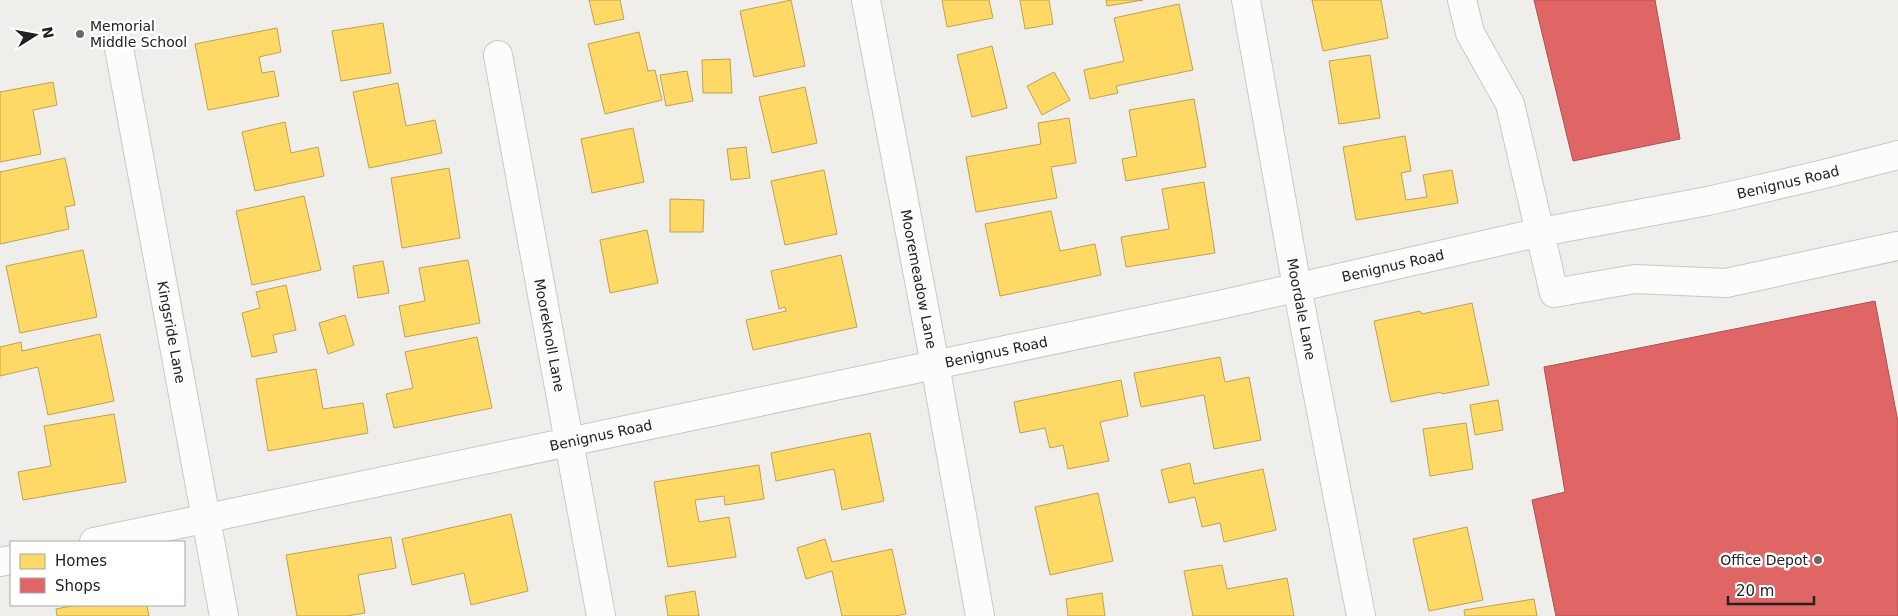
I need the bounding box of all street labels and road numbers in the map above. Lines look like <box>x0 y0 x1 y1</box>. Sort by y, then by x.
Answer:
street label: Benignus Road <box>1735 162 1841 202</box>
street label: Mooremeadow Lane <box>898 208 940 350</box>
street label: Benignus Road <box>1340 246 1446 285</box>
street label: Moordale Lane <box>1284 257 1319 361</box>
street label: Mooreknoll Lane <box>531 277 568 393</box>
street label: Kingsride Lane <box>154 280 189 385</box>
street label: Benignus Road <box>943 333 1049 371</box>
street label: Benignus Road <box>548 417 654 454</box>

